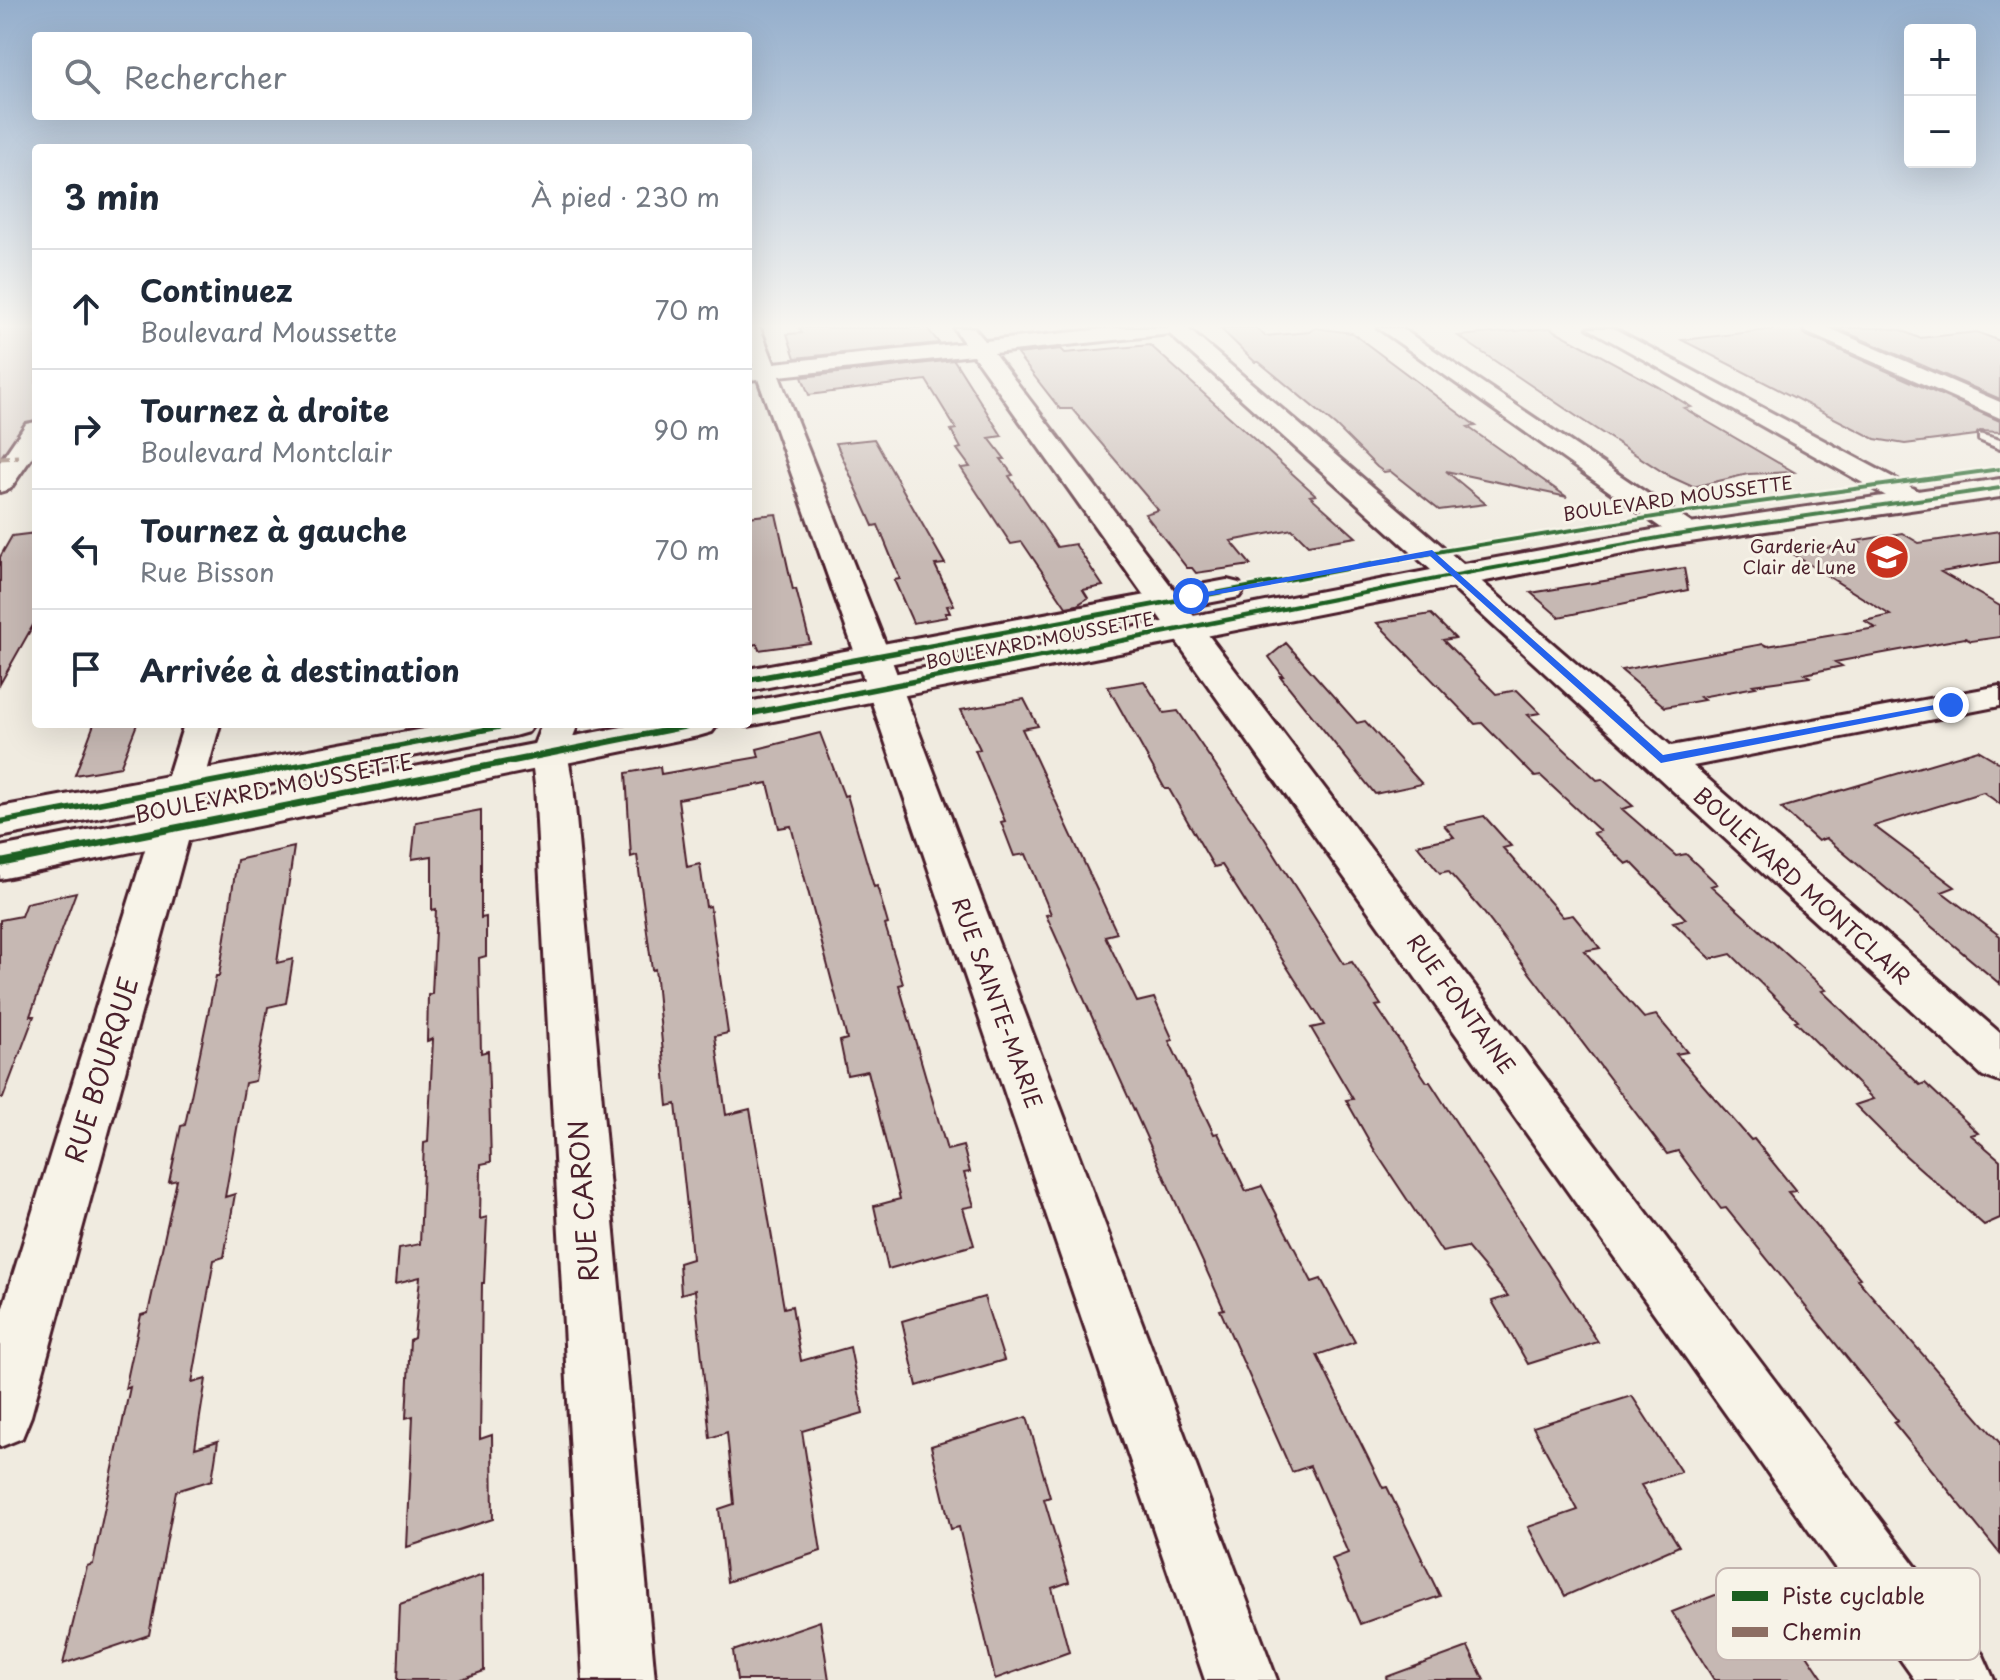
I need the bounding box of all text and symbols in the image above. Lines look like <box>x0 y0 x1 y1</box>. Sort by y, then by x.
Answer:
map controls <box>1904 24 1976 168</box>
button: + <box>1904 24 1976 96</box>
search box <box>32 32 752 120</box>
icon: search <box>60 54 104 98</box>
text: Rechercher <box>124 54 287 99</box>
button: − <box>1904 96 1976 168</box>
text: 3 min <box>64 170 160 222</box>
text: À pied · 230 m <box>531 177 720 216</box>
text: Continuez <box>140 267 293 312</box>
icon: ahead <box>64 287 108 331</box>
text: 70 m <box>655 290 720 329</box>
text: Boulevard Moussette <box>140 312 397 351</box>
text: Tournez à droite <box>140 387 389 432</box>
icon: right <box>64 407 108 451</box>
text: 90 m <box>653 410 720 449</box>
text: Boulevard Montclair <box>140 432 392 471</box>
street label: BOULEVARD MOUSSETTE <box>1561 468 1794 527</box>
text: Tournez à gauche <box>140 507 407 552</box>
icon: left <box>64 527 108 571</box>
text: 70 m <box>655 530 720 569</box>
place label: Garderie Au Clair de Lune <box>1743 532 1856 580</box>
school or university icon: Garderie Au Clair de Lune <box>1863 533 1911 581</box>
text: Rue Bisson <box>140 552 275 591</box>
route start <box>1173 578 1209 614</box>
street label: BOULEVARD MOUSSETTE <box>923 604 1156 675</box>
icon: arrive <box>64 647 108 691</box>
text: Arrivée à destination <box>140 647 460 692</box>
route end <box>1933 687 1969 723</box>
street label: BOULEVARD MOUSSETTE <box>131 743 416 830</box>
street label: BOULEVARD MONTCLAIR <box>1687 778 1919 992</box>
street label: RUE SAINTE-MARIE <box>945 892 1052 1113</box>
street label: RUE FONTAINE <box>1400 926 1524 1080</box>
street label: RUE BOURQUE <box>54 972 147 1167</box>
street label: RUE CARON <box>557 1119 608 1283</box>
legend <box>1716 1568 1980 1660</box>
text: Piste cyclable <box>1782 1578 1925 1611</box>
text: Chemin <box>1782 1614 1862 1647</box>

